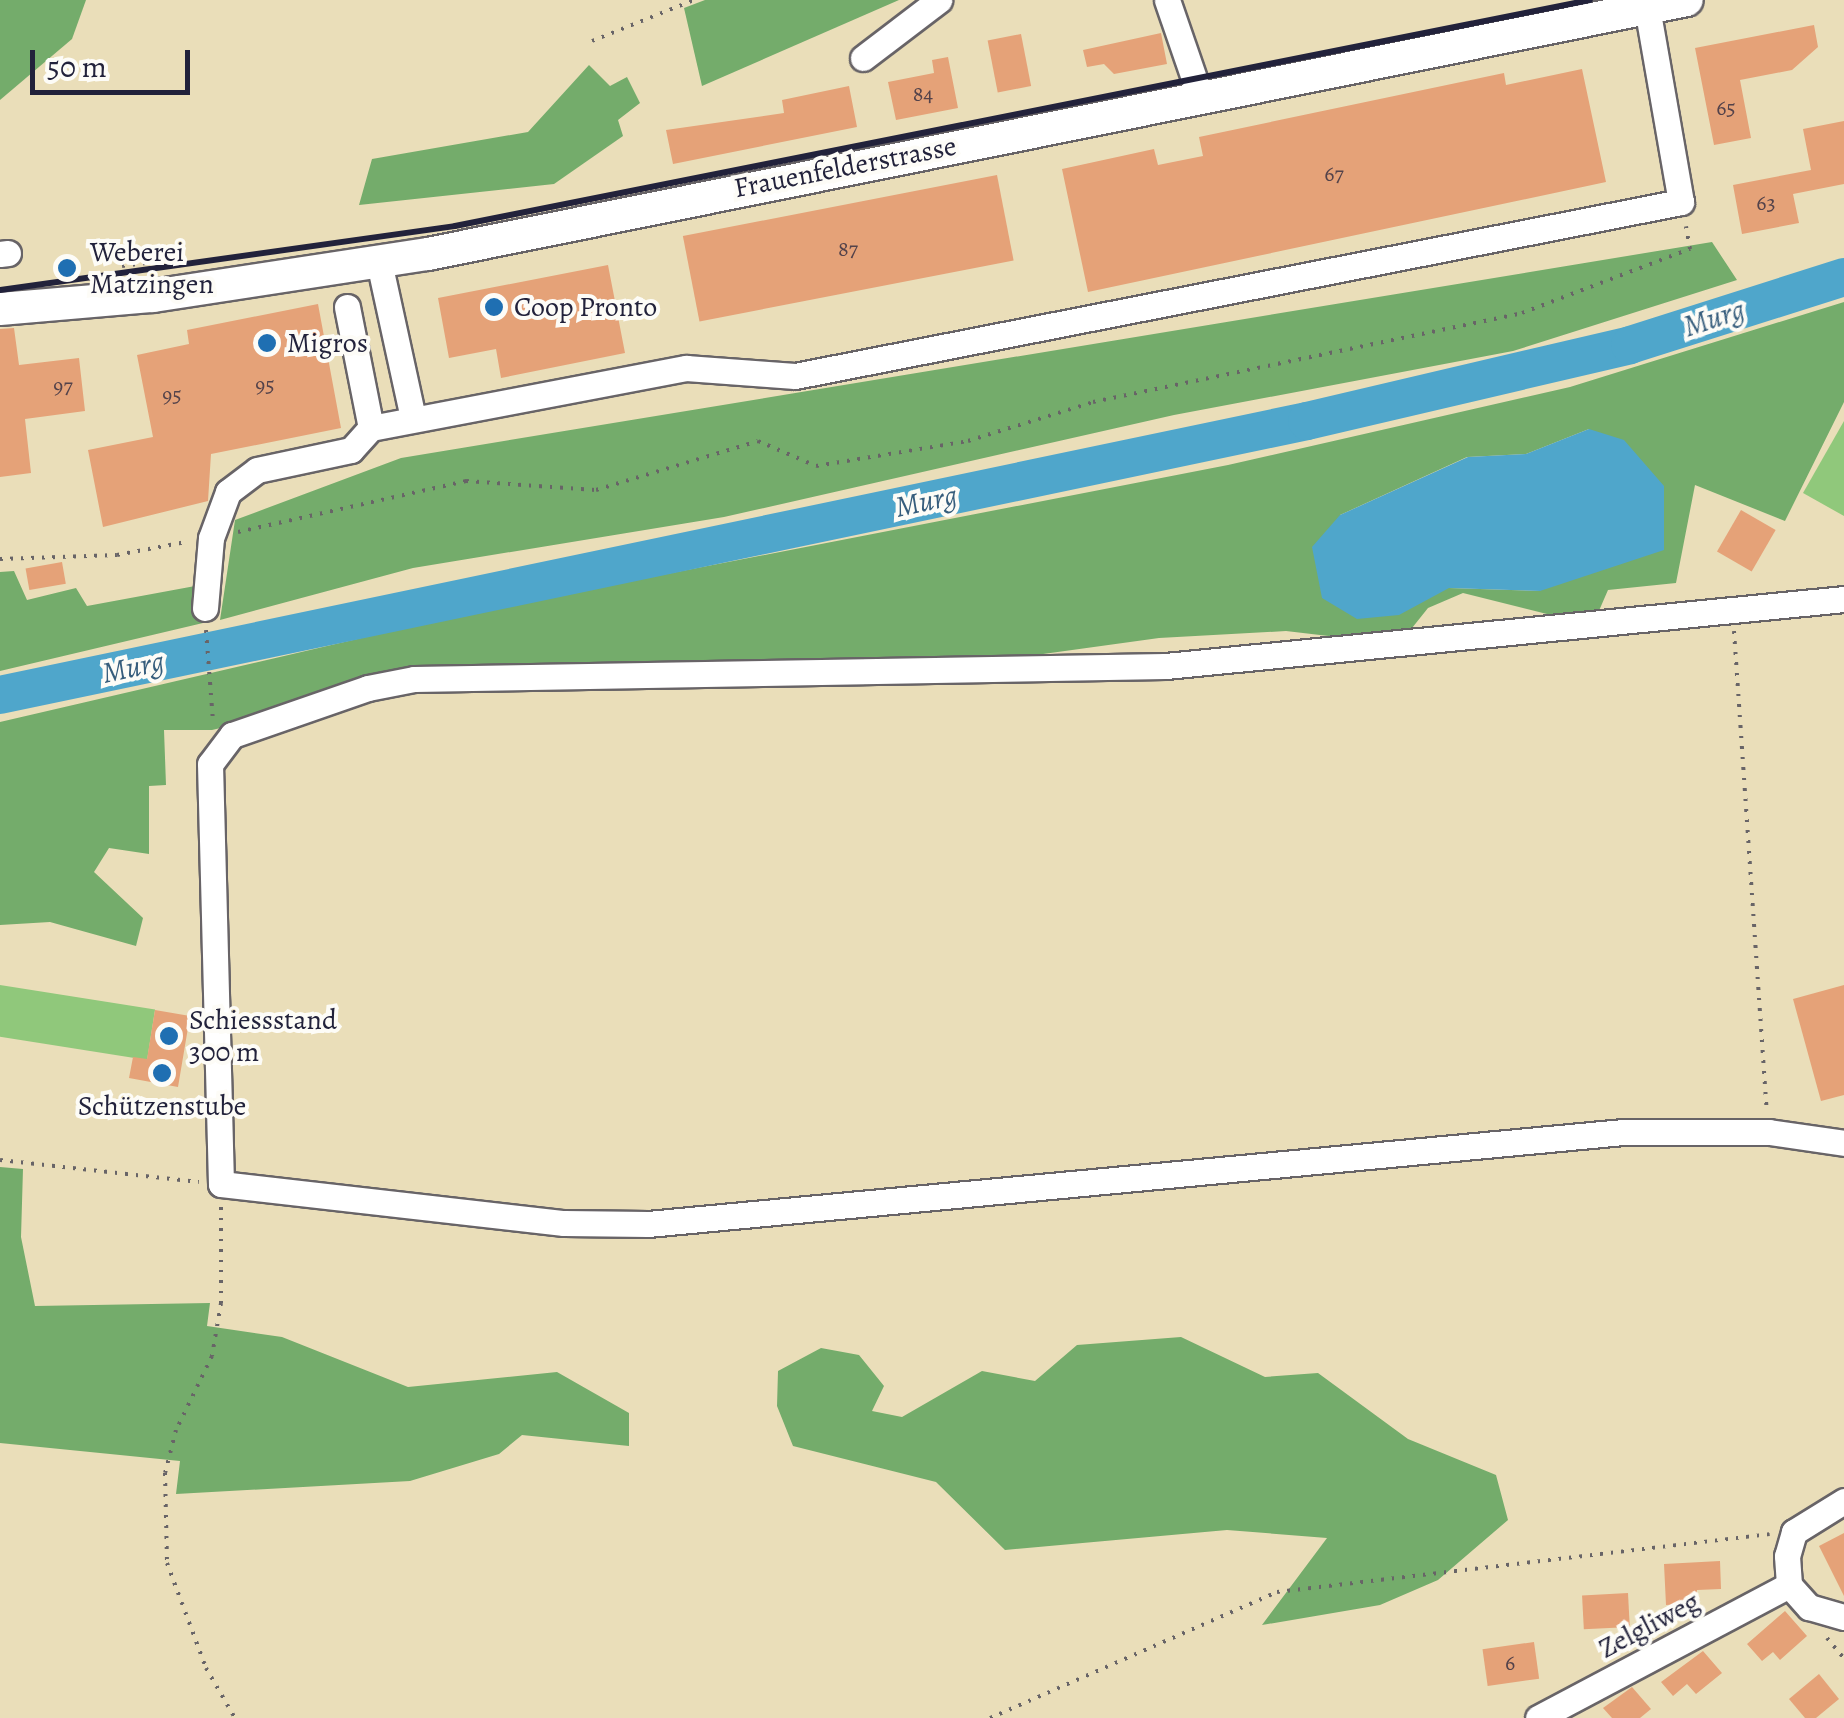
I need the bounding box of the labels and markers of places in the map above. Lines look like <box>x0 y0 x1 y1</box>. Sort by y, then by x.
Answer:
place label: Weberei Matzingen <box>90 235 214 301</box>
marker: Weberei Matzingen <box>54 255 80 281</box>
place label: Coop Pronto <box>514 290 657 324</box>
marker: Coop Pronto <box>483 296 505 318</box>
place label: Migros <box>287 326 368 360</box>
marker: Migros <box>256 332 278 354</box>
place label: Schiessstand 300 m <box>189 1003 337 1069</box>
marker: Schiessstand 300 m <box>158 1025 180 1047</box>
marker: Schützenstube <box>151 1062 173 1084</box>
place label: Schützenstube <box>78 1089 246 1123</box>

